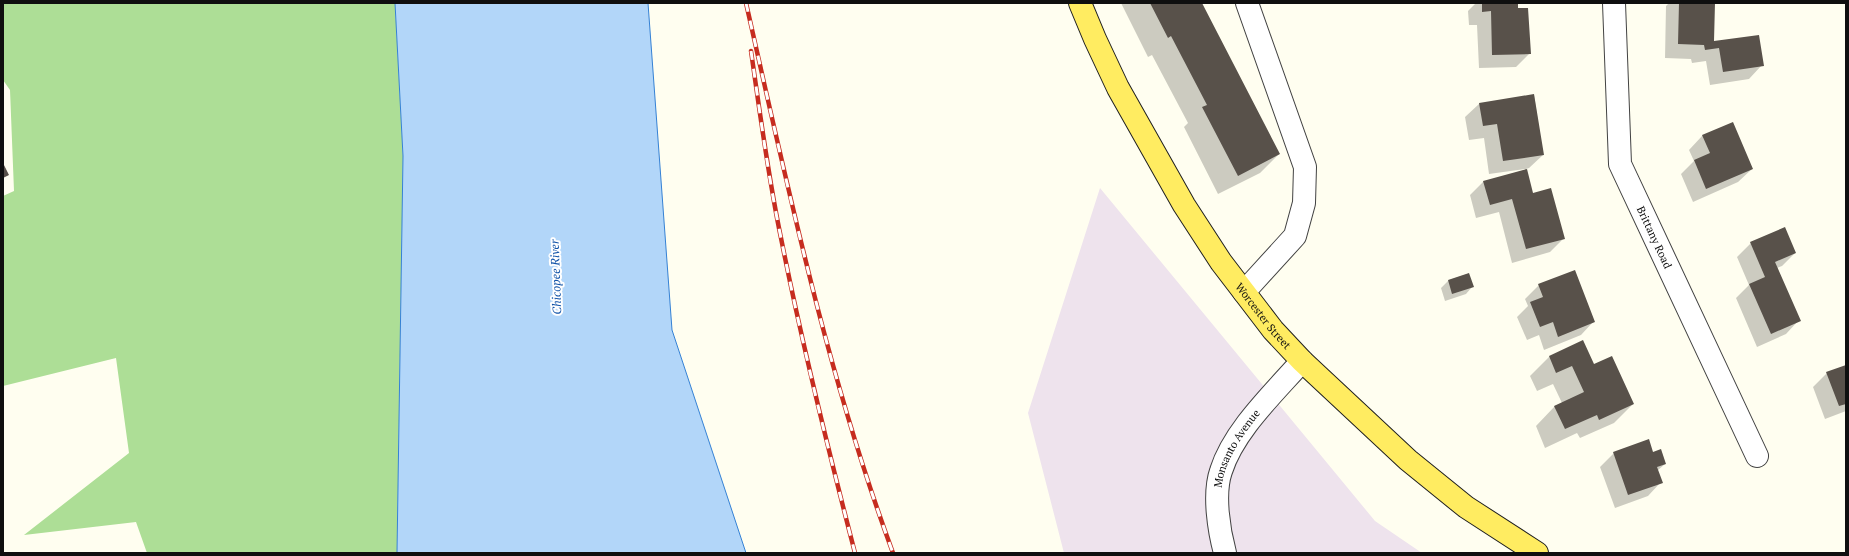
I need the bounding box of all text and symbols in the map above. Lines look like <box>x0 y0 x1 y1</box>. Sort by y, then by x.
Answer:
street label: Brittany Road <box>1634 204 1675 271</box>
water label: Chicopee River <box>547 238 564 315</box>
street label: Worcester Street <box>1232 280 1294 352</box>
street label: Monsanto Avenue <box>1211 406 1263 489</box>

